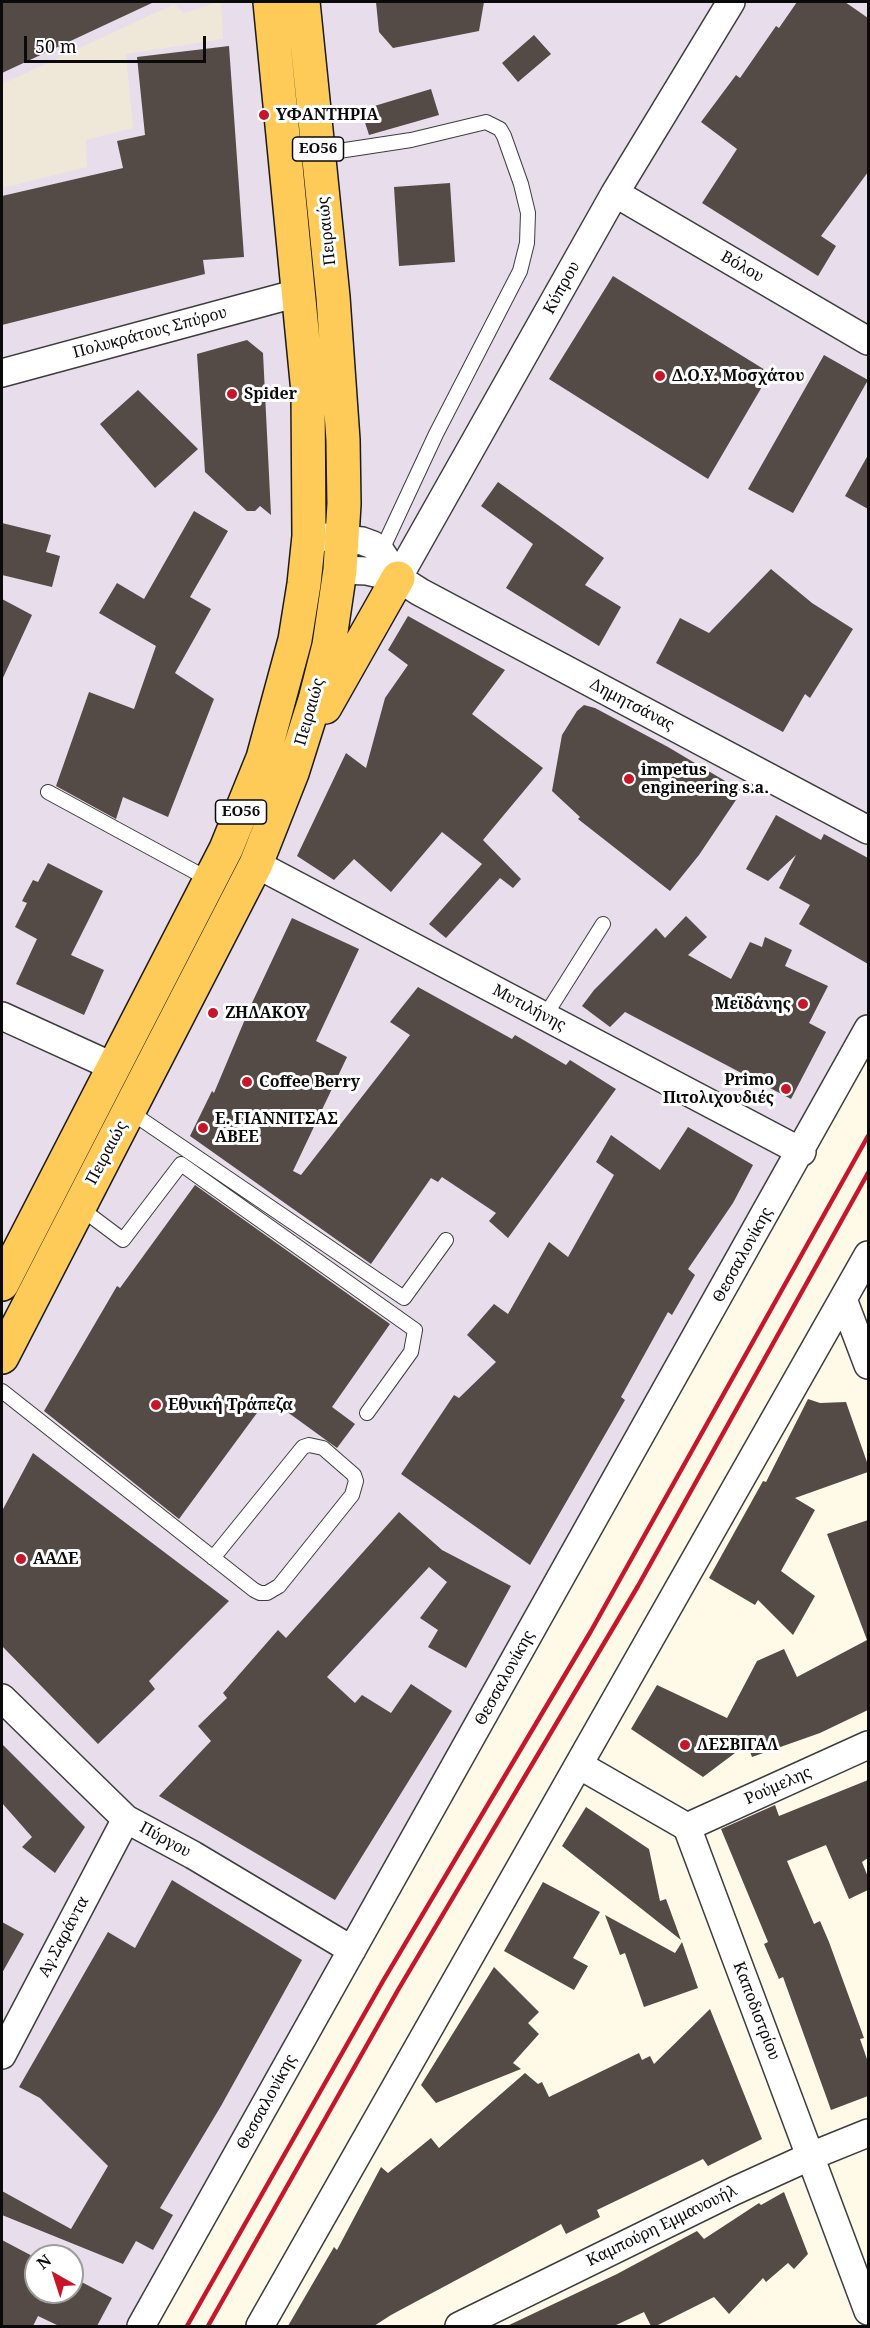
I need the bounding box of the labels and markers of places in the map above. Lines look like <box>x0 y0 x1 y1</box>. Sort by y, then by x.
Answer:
place label: ΥΦΑΝΤΗΡΙΑ <box>276 105 379 125</box>
marker: ΥΦΑΝΤΗΡΙΑ <box>257 108 271 122</box>
place label: Δ.Ο.Υ. Μοσχάτου <box>672 366 804 386</box>
marker: Δ.Ο.Υ. Μοσχάτου <box>653 369 667 383</box>
place label: Spider <box>244 384 297 404</box>
marker: Spider <box>225 387 239 401</box>
place label: impetus engineering s.a. <box>641 760 769 798</box>
marker: impetus engineering s.a. <box>622 772 636 786</box>
place label: Μεϊδάνης <box>714 994 791 1014</box>
marker: Μεϊδάνης <box>796 997 810 1011</box>
place label: ΖΗΛΑΚΟΥ <box>225 1003 307 1023</box>
marker: ΖΗΛΑΚΟΥ <box>206 1006 220 1020</box>
place label: Primo Πιτολιχουδιές <box>663 1070 774 1108</box>
place label: Coffee Berry <box>259 1072 360 1092</box>
marker: Coffee Berry <box>240 1075 254 1089</box>
marker: Primo Πιτολιχουδιές <box>779 1082 793 1096</box>
place label: Ε. ΓΙΑΝΝΙΤΣΑΣ ΑΒΕΕ <box>215 1109 338 1147</box>
marker: Ε. ΓΙΑΝΝΙΤΣΑΣ ΑΒΕΕ <box>196 1121 210 1135</box>
place label: Εθνική Τράπεζα <box>168 1395 293 1415</box>
marker: Εθνική Τράπεζα <box>149 1398 163 1412</box>
place label: ΑΑΔΕ <box>33 1549 79 1569</box>
marker: ΑΑΔΕ <box>14 1552 28 1566</box>
place label: ΛΕΣΒΙΓΑΛ <box>697 1735 778 1755</box>
marker: ΛΕΣΒΙΓΑΛ <box>678 1738 692 1752</box>

